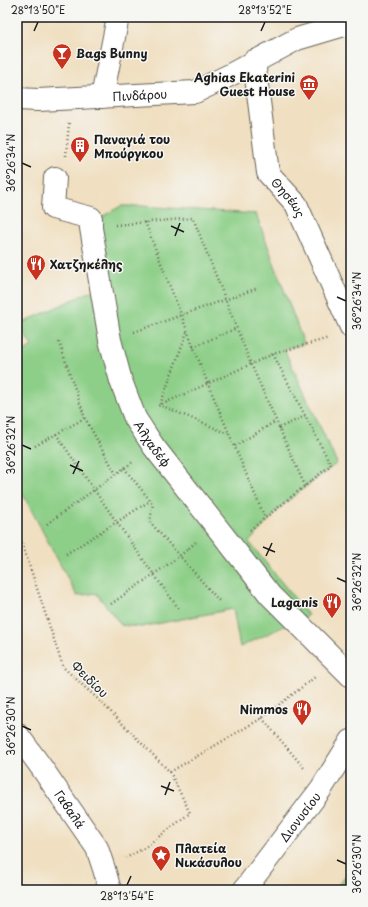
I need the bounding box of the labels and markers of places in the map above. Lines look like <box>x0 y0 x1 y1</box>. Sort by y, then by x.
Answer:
bar icon: Bags Bunny <box>51 42 73 70</box>
place label: Bags Bunny <box>76 44 147 62</box>
place label: Aghias Ekaterini Guest House <box>193 68 296 100</box>
museum icon: Aghias Ekaterini Guest House <box>298 73 320 101</box>
place label: Παναγιά του Μπούργκου <box>94 130 170 162</box>
building icon: Παναγιά του Μπούργκου <box>69 135 91 163</box>
restaurant icon: Χατζηκέλης <box>25 253 47 281</box>
place label: Χατζηκέλης <box>50 255 123 273</box>
restaurant icon: Laganis <box>321 591 343 619</box>
place label: Laganis <box>271 593 318 611</box>
restaurant icon: Nimmos <box>291 698 313 726</box>
place label: Nimmos <box>240 700 288 718</box>
place label: Πλατεία Νικάσυλου <box>175 839 242 871</box>
place icon: Πλατεία Νικάσυλου <box>150 844 172 872</box>

